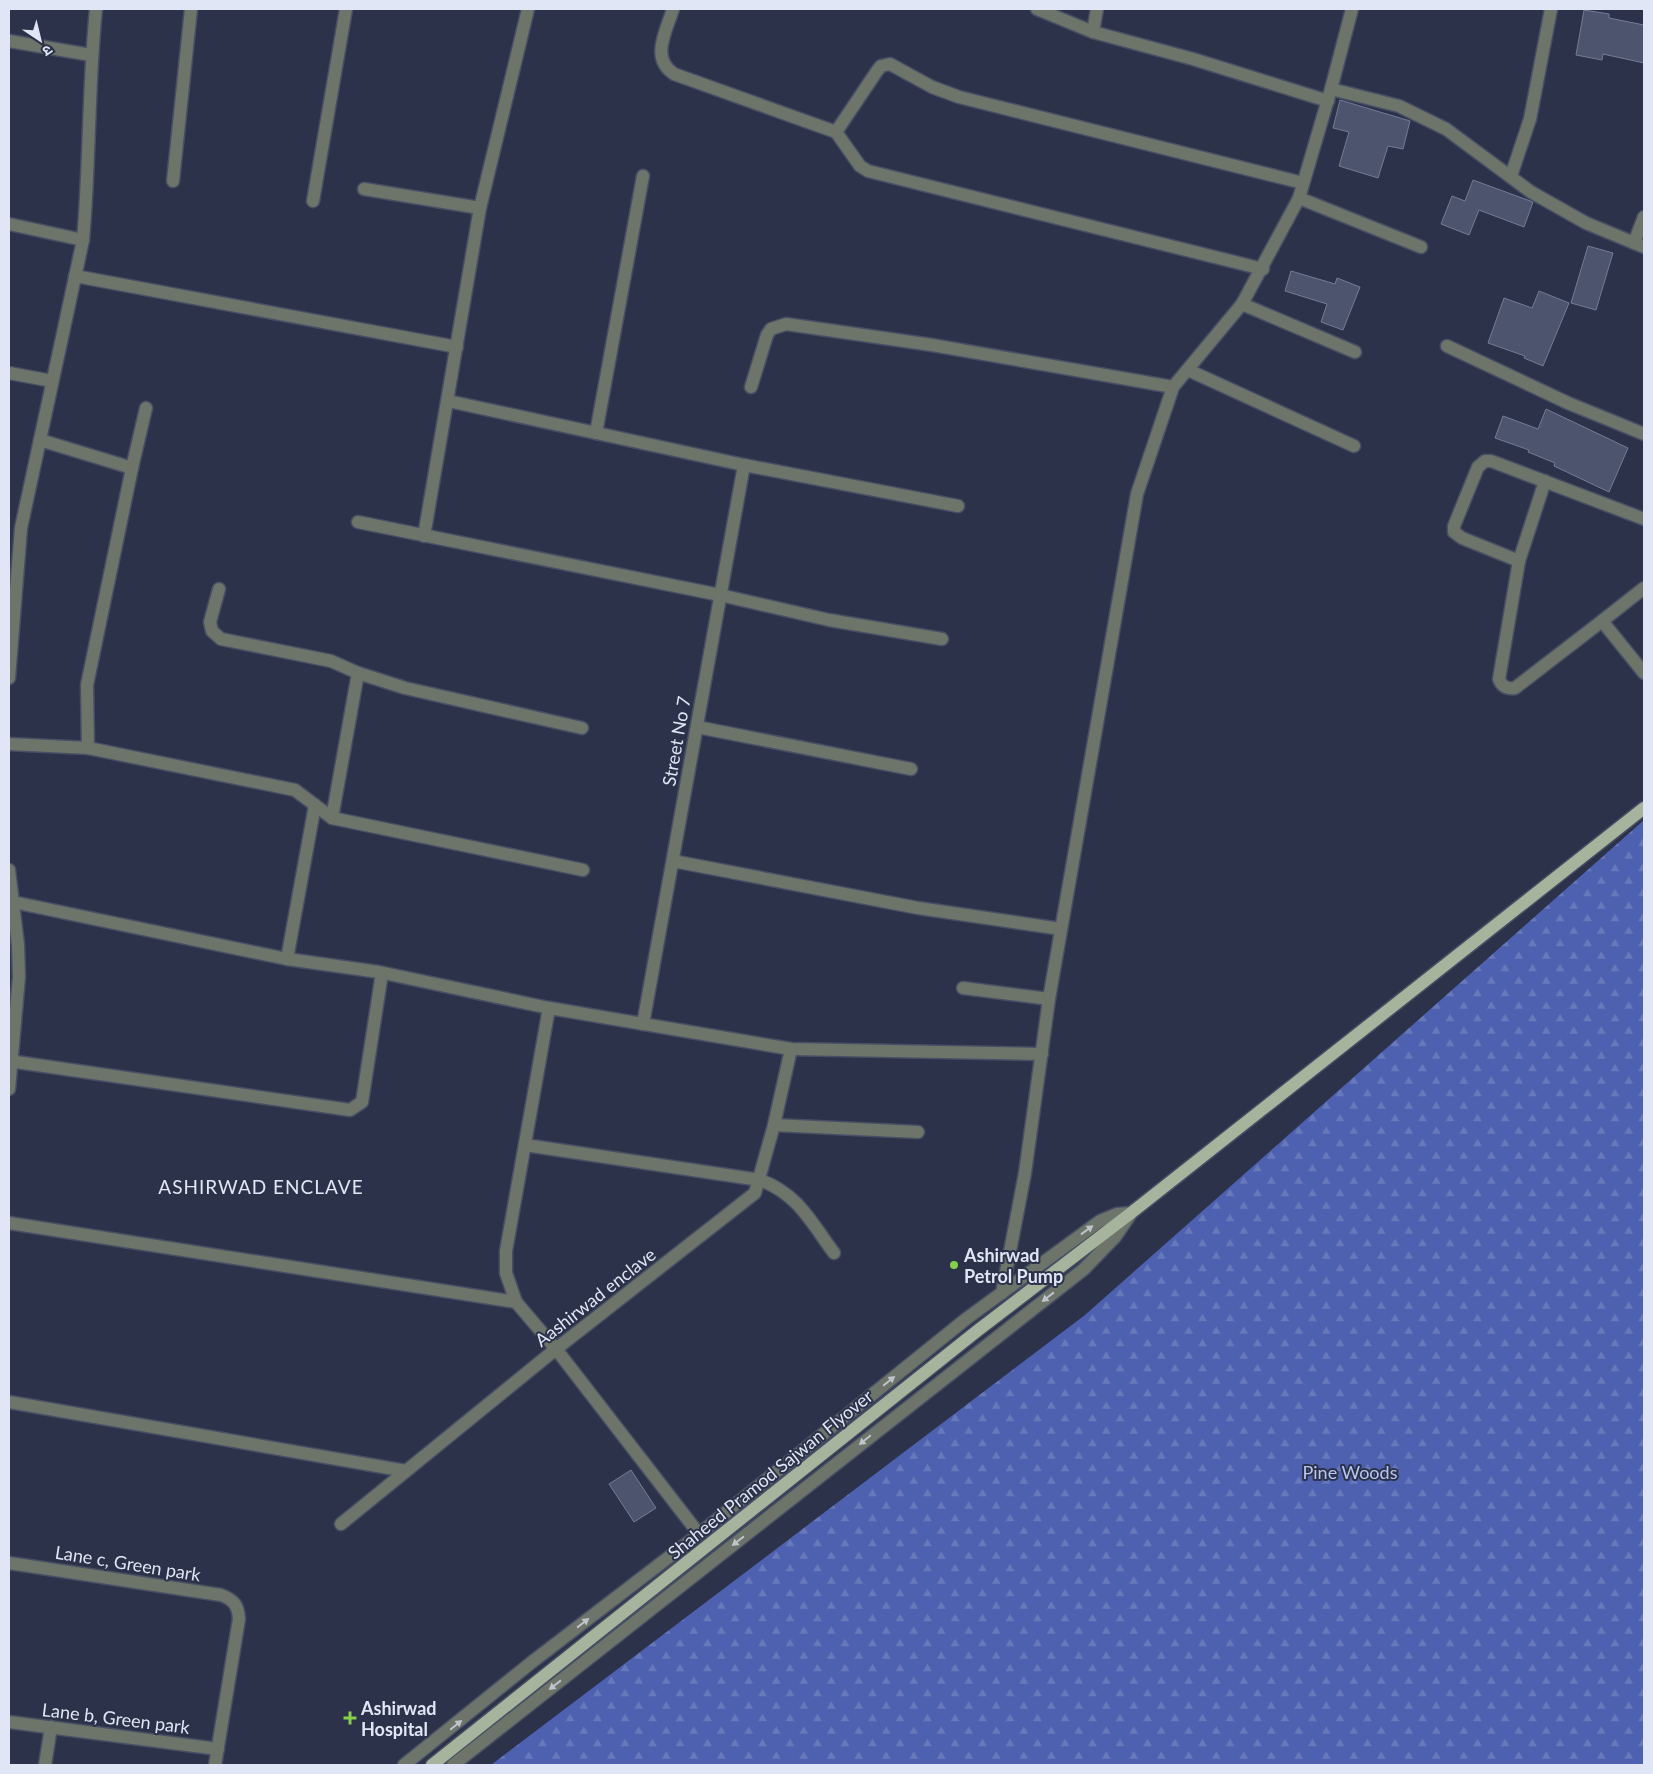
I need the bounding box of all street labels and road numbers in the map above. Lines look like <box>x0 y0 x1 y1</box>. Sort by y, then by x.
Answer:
street label: Street No 7 <box>657 694 695 788</box>
street label: Aashirwad enclave <box>530 1243 660 1351</box>
street label: Shaheed Pramod Sajwan Flyover <box>663 1384 877 1563</box>
street label: Lane c, Green park <box>54 1541 203 1586</box>
street label: Lane b, Green park <box>41 1698 192 1738</box>

